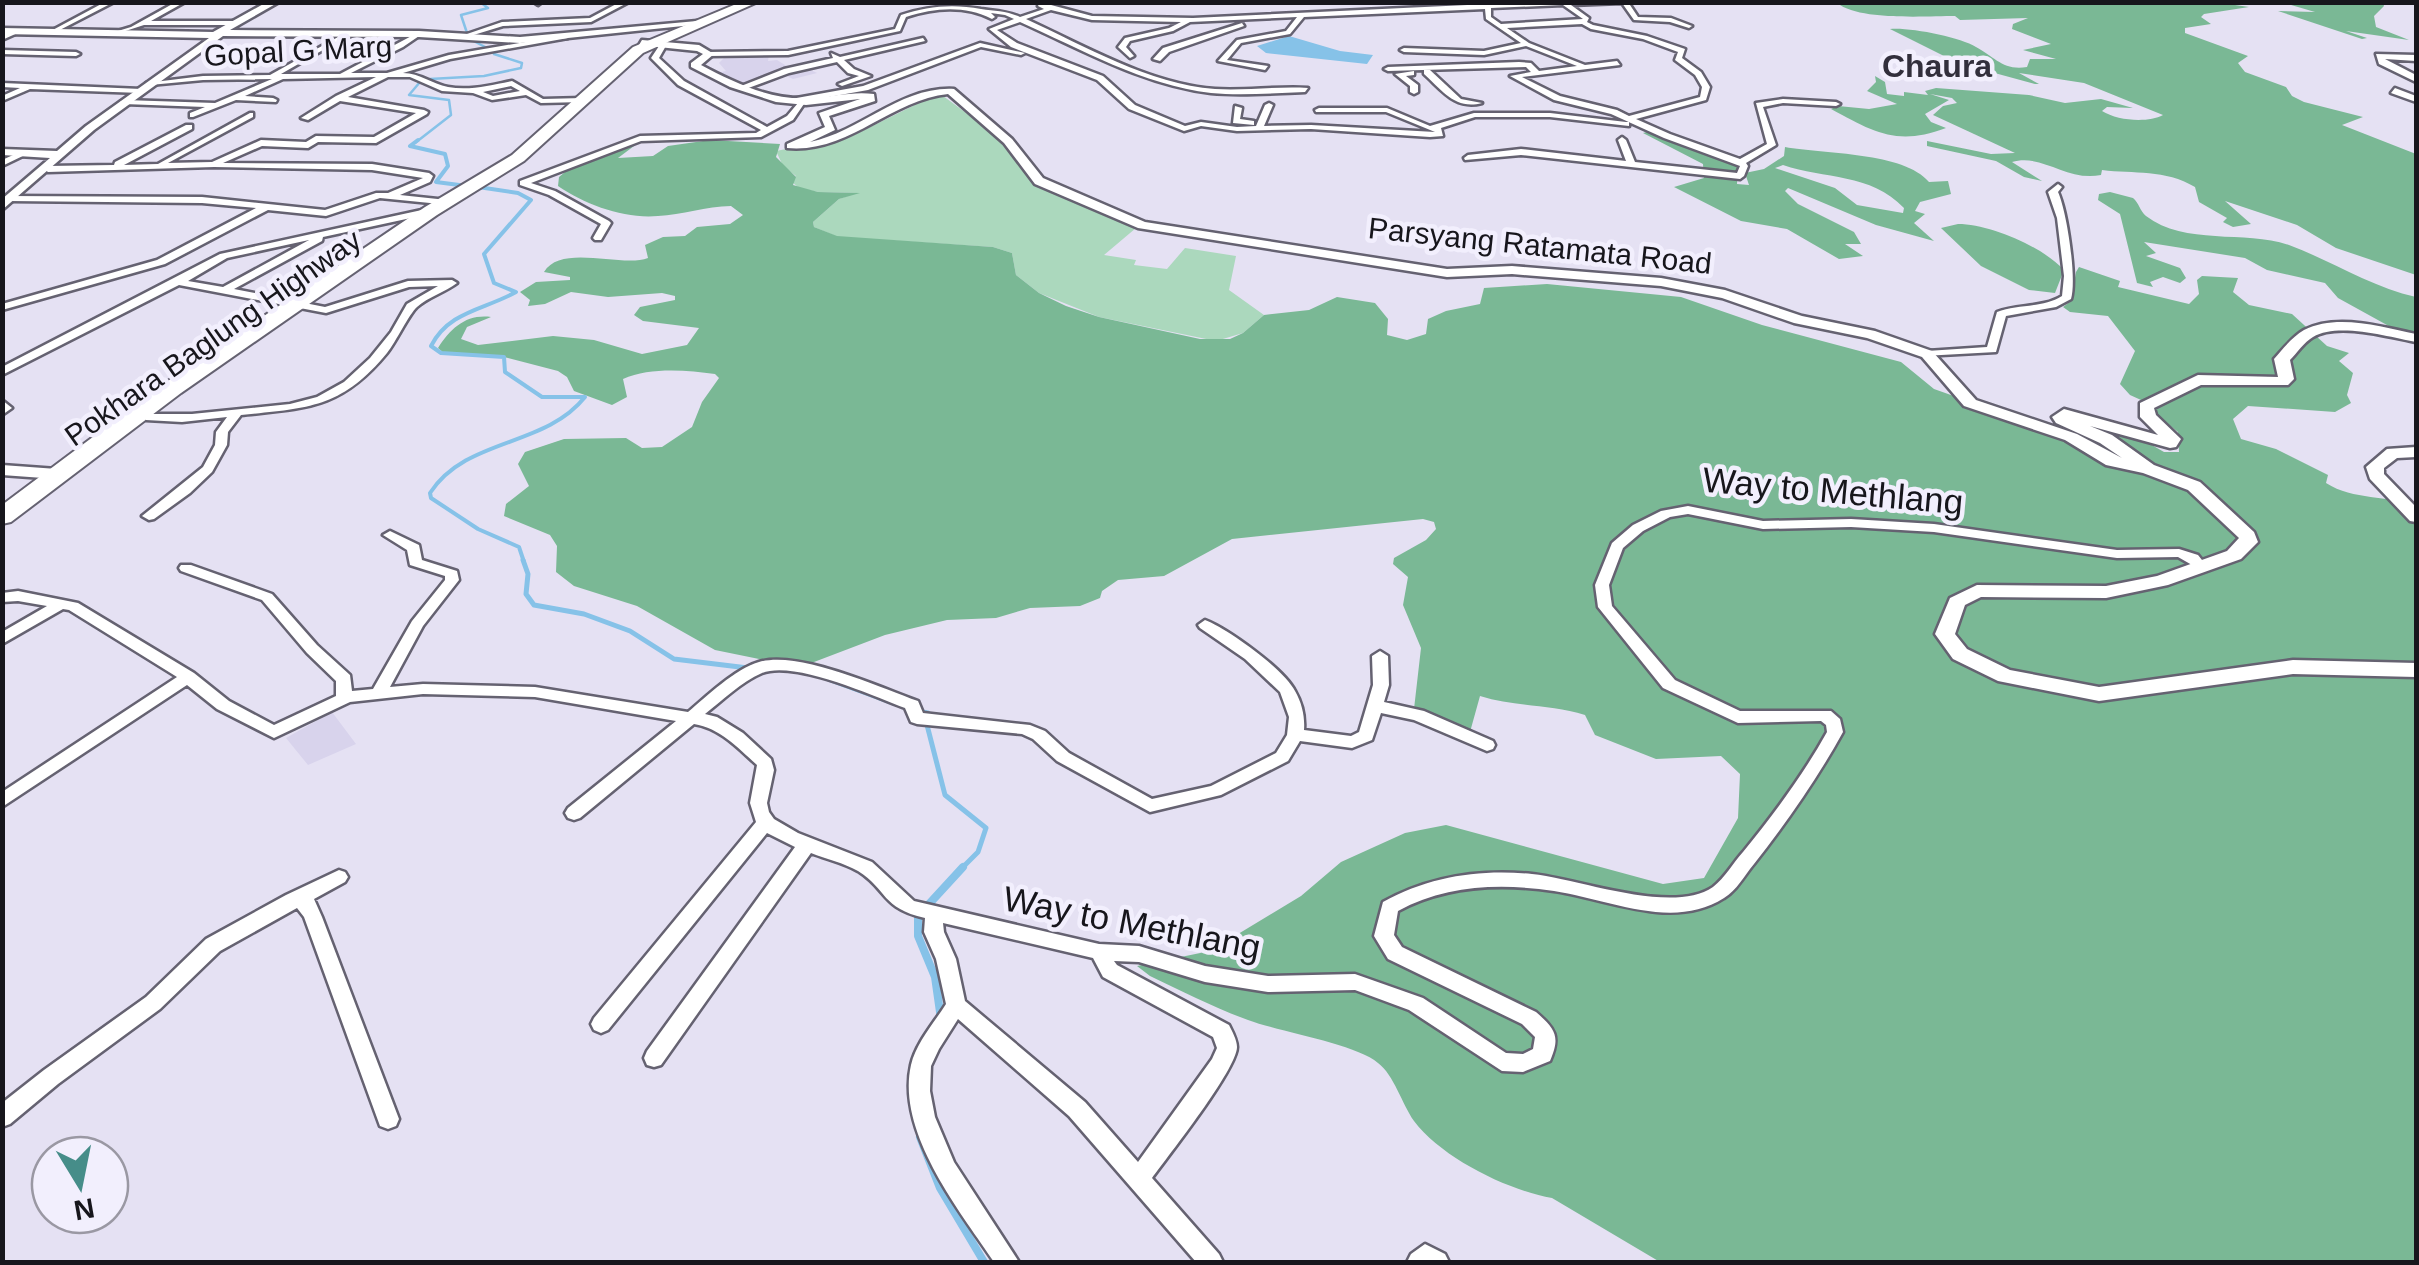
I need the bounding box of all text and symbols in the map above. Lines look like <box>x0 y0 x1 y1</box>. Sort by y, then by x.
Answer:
street label: Gopal G Marg <box>203 29 393 72</box>
district label: Chaura <box>1882 48 1992 84</box>
street label: Parsyang Ratamata Road <box>1367 211 1713 280</box>
street label: Pokhara Baglung Highway <box>58 223 367 453</box>
street label: Way to Methlang <box>1701 460 1965 521</box>
street label: Way to Methlang <box>1000 878 1264 967</box>
north arrow <box>30 1135 130 1235</box>
text: N <box>72 1192 97 1226</box>

